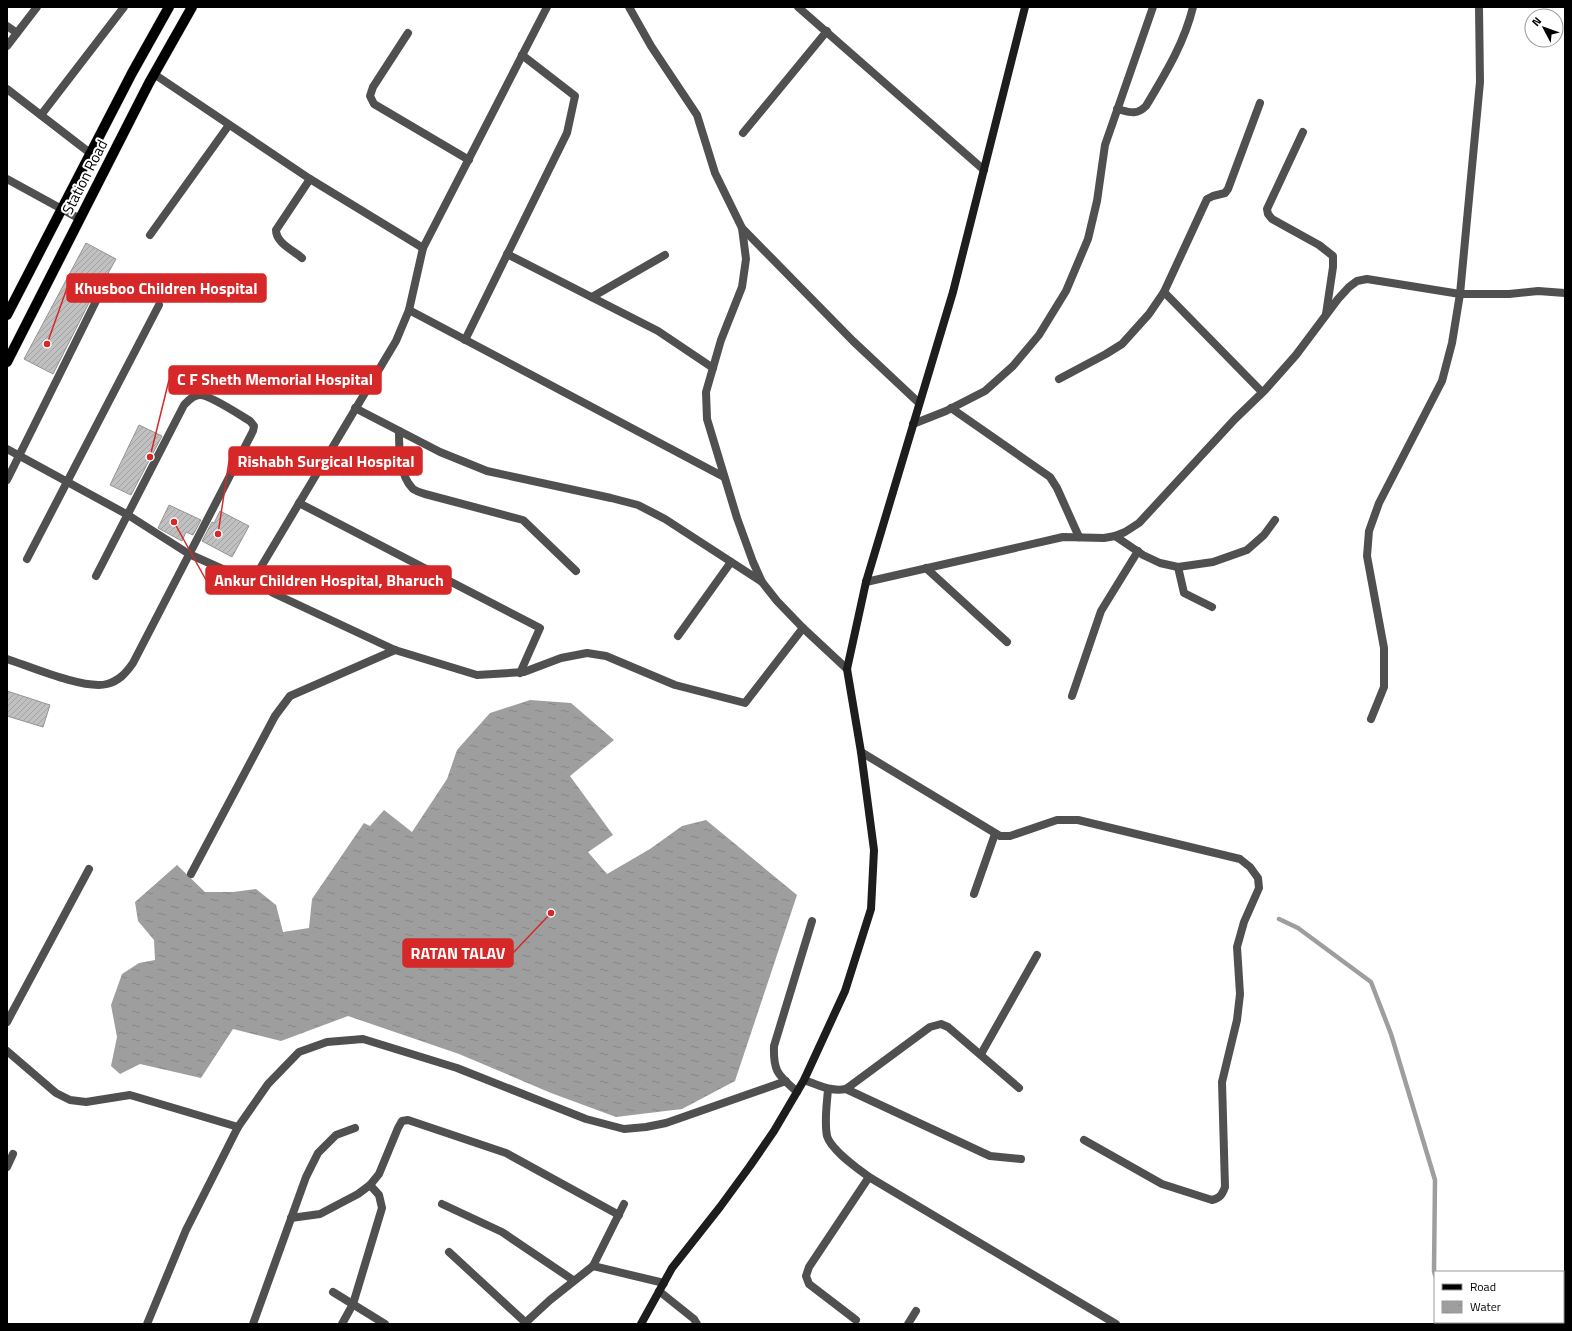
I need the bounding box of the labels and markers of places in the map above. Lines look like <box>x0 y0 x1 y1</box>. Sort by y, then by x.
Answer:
callout: Khusboo Children Hospital <box>67 274 266 302</box>
callout: C F Sheth Memorial Hospital <box>169 366 381 394</box>
callout: Rishabh Surgical Hospital <box>229 447 422 475</box>
callout: Ankur Children Hospital, Bharuch <box>206 566 451 594</box>
callout: RATAN TALAV <box>403 939 513 967</box>

